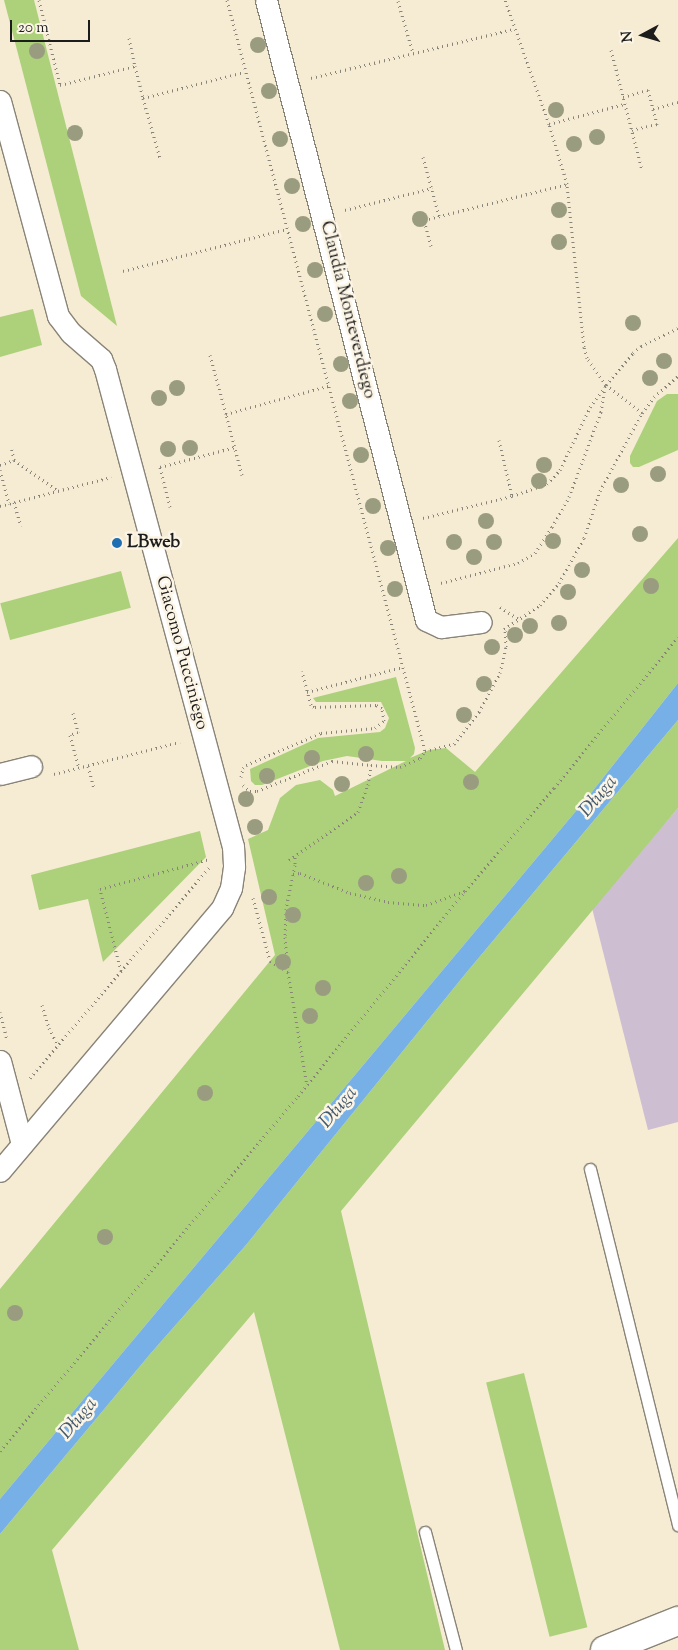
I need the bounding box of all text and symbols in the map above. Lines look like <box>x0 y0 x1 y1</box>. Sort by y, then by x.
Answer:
scale bar <box>12 10 92 42</box>
north arrow <box>618 10 668 60</box>
text: 20 m <box>18 18 49 39</box>
text: N <box>618 30 639 43</box>
street label: Claudia Monteverdiego <box>314 219 380 401</box>
place label: LBweb <box>127 532 180 554</box>
marker: LBweb <box>111 537 123 549</box>
street label: Giacomo Pucciniego <box>150 574 212 732</box>
water label: Długa <box>575 772 623 822</box>
water label: Długa <box>315 1083 363 1133</box>
water label: Długa <box>55 1394 103 1444</box>

